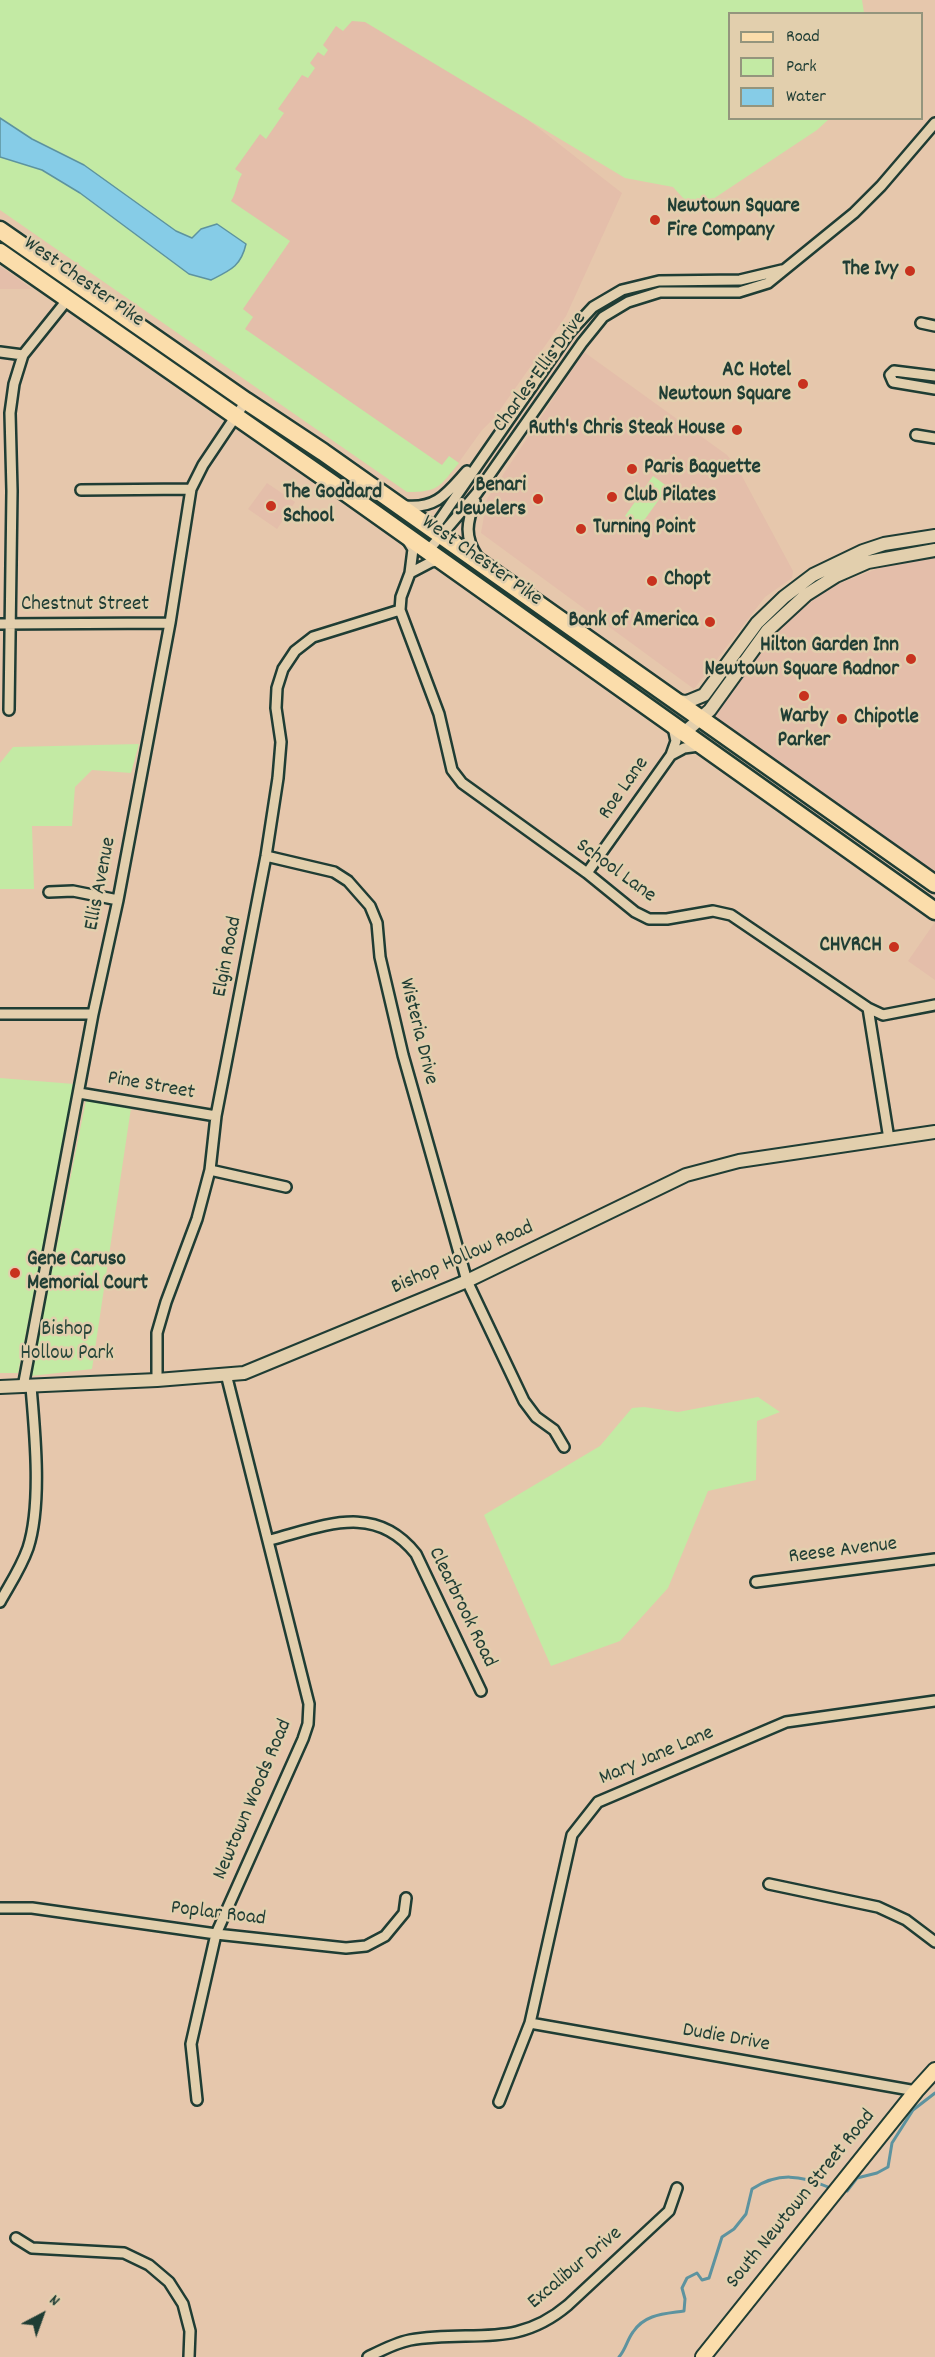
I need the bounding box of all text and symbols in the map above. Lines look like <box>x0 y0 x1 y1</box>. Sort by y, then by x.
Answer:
legend <box>728 12 923 120</box>
text: Road <box>786 25 820 50</box>
text: Park <box>786 55 817 80</box>
text: Water <box>786 85 826 110</box>
place label: Newtown Square Fire Company <box>667 195 800 245</box>
marker: Newtown Square Fire Company <box>648 213 662 227</box>
street label: West Chester Pike <box>18 232 148 334</box>
place label: The Ivy <box>842 258 898 284</box>
marker: The Ivy <box>903 264 917 278</box>
street label: Charles Ellis Drive <box>489 308 593 438</box>
place label: AC Hotel Newtown Square <box>658 359 791 409</box>
marker: AC Hotel Newtown Square <box>796 377 810 391</box>
place label: Ruth's Chris Steak House <box>529 417 725 443</box>
marker: Ruth's Chris Steak House <box>730 423 744 437</box>
place label: Paris Baguette <box>644 456 761 482</box>
marker: Paris Baguette <box>625 462 639 476</box>
place label: Benari Jewelers <box>455 474 526 524</box>
place label: The Goddard School <box>283 481 382 531</box>
place label: Club Pilates <box>624 484 716 510</box>
marker: Club Pilates <box>605 490 619 504</box>
marker: Benari Jewelers <box>531 492 545 506</box>
marker: The Goddard School <box>264 499 278 513</box>
street label: West Chester Pike <box>416 511 546 613</box>
place label: Turning Point <box>593 516 696 542</box>
marker: Turning Point <box>574 522 588 536</box>
place label: Chopt <box>664 568 711 594</box>
marker: Chopt <box>645 574 659 588</box>
street label: Chestnut Street <box>21 593 149 619</box>
place label: Bank of America <box>568 609 698 635</box>
marker: Bank of America <box>703 615 717 629</box>
place label: Hilton Garden Inn Newtown Square Radnor <box>705 634 899 684</box>
marker: Hilton Garden Inn Newtown Square Radnor <box>904 652 918 666</box>
marker: Warby Parker <box>797 689 811 703</box>
place label: Warby Parker <box>778 705 830 755</box>
place label: Chipotle <box>854 706 919 732</box>
marker: Chipotle <box>835 712 849 726</box>
street label: Roe Lane <box>594 753 656 825</box>
street label: School Lane <box>570 834 660 910</box>
street label: Ellis Avenue <box>81 835 123 933</box>
street label: Elgin Road <box>209 915 249 999</box>
place label: CHVRCH <box>819 934 882 960</box>
marker: CHVRCH <box>887 940 901 954</box>
street label: Wisteria Drive <box>392 976 442 1088</box>
street label: Pine Street <box>105 1067 197 1107</box>
street label: Bishop Hollow Road <box>388 1216 538 1302</box>
place label: Gene Caruso Memorial Court <box>27 1248 148 1298</box>
marker: Gene Caruso Memorial Court <box>8 1266 22 1280</box>
park label: Bishop Hollow Park <box>20 1318 114 1368</box>
street label: Reese Avenue <box>787 1533 899 1571</box>
street label: Clearbrook Road <box>421 1544 501 1672</box>
street label: Newtown Woods Road <box>209 1716 299 1884</box>
street label: Mary Jane Lane <box>596 1722 718 1792</box>
street label: Poplar Road <box>169 1897 267 1933</box>
street label: Dudie Drive <box>680 2019 772 2059</box>
street label: South Newtown Street Road <box>722 2105 882 2295</box>
street label: Excalibur Drive <box>524 2222 628 2316</box>
north arrow <box>12 2285 72 2345</box>
text: N <box>44 2290 65 2312</box>

